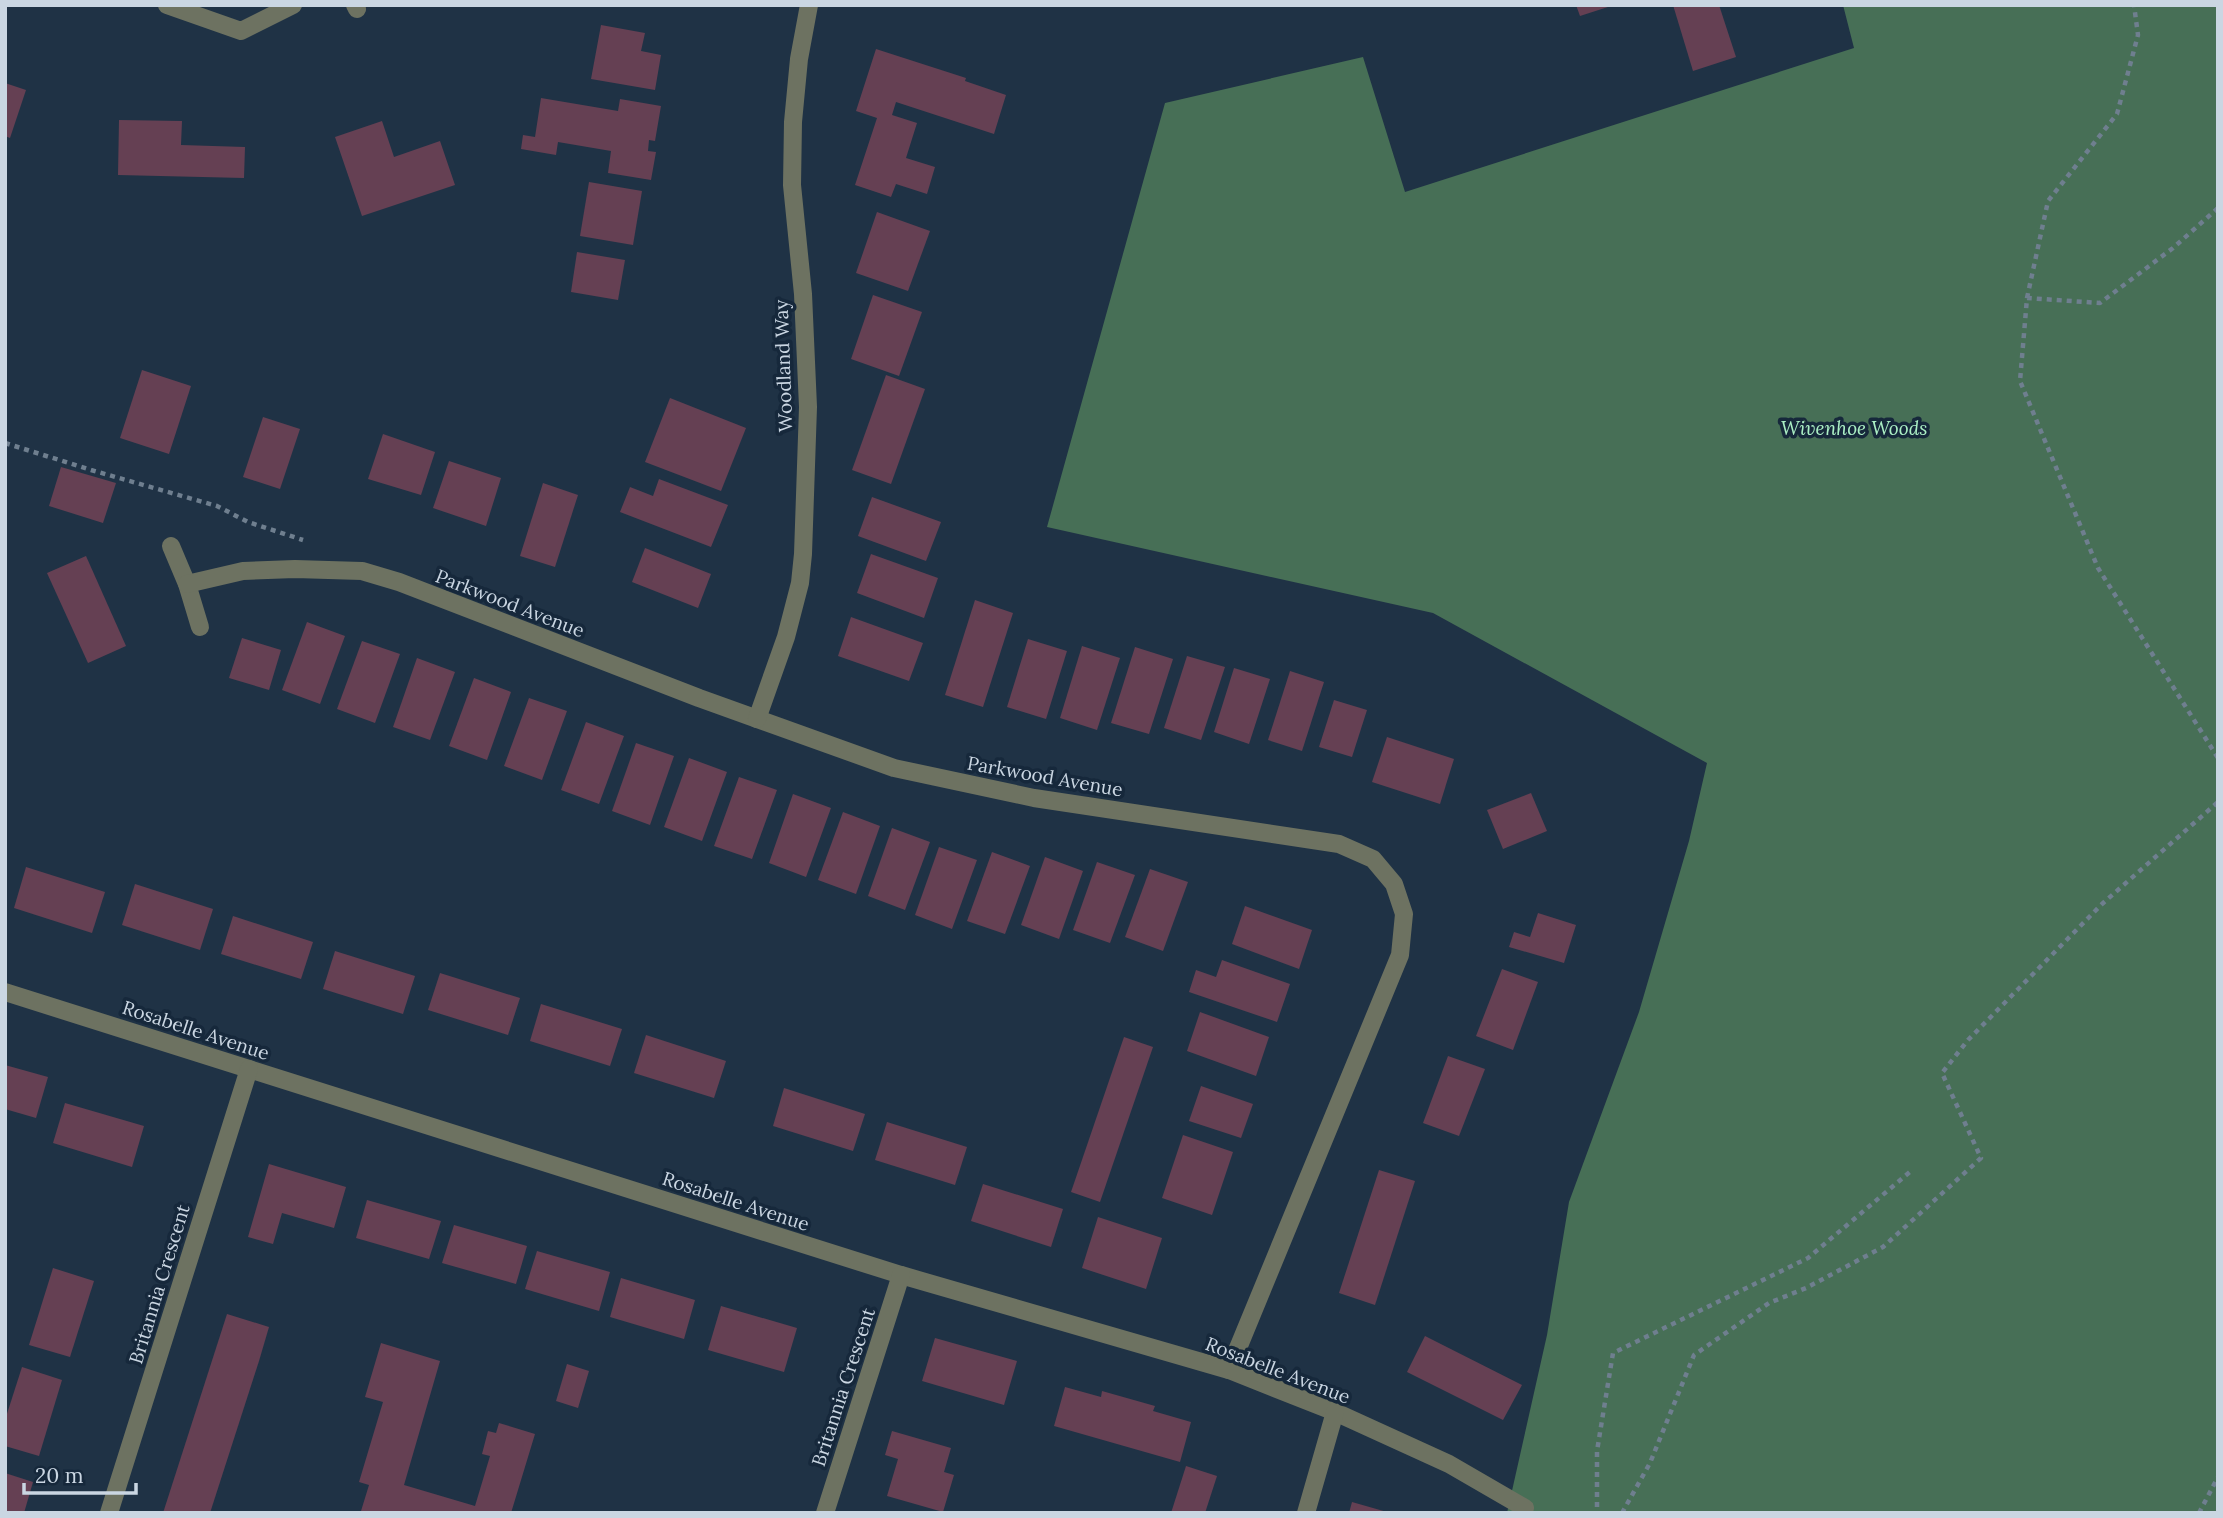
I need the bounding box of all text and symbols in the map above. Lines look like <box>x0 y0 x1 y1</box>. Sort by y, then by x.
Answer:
street label: Woodland Way <box>769 299 797 433</box>
park label: Wivenhoe Woods <box>1781 416 1927 440</box>
street label: Parkwood Avenue <box>432 564 588 642</box>
street label: Parkwood Avenue <box>965 750 1125 802</box>
street label: Rosabelle Avenue <box>120 995 272 1065</box>
street label: Rosabelle Avenue <box>660 1166 812 1236</box>
street label: Britannia Crescent <box>123 1201 195 1367</box>
street label: Britannia Crescent <box>806 1304 880 1469</box>
street label: Rosabelle Avenue <box>1202 1331 1354 1409</box>
scale bar <box>24 1452 136 1496</box>
text: 20 m <box>35 1462 84 1489</box>

